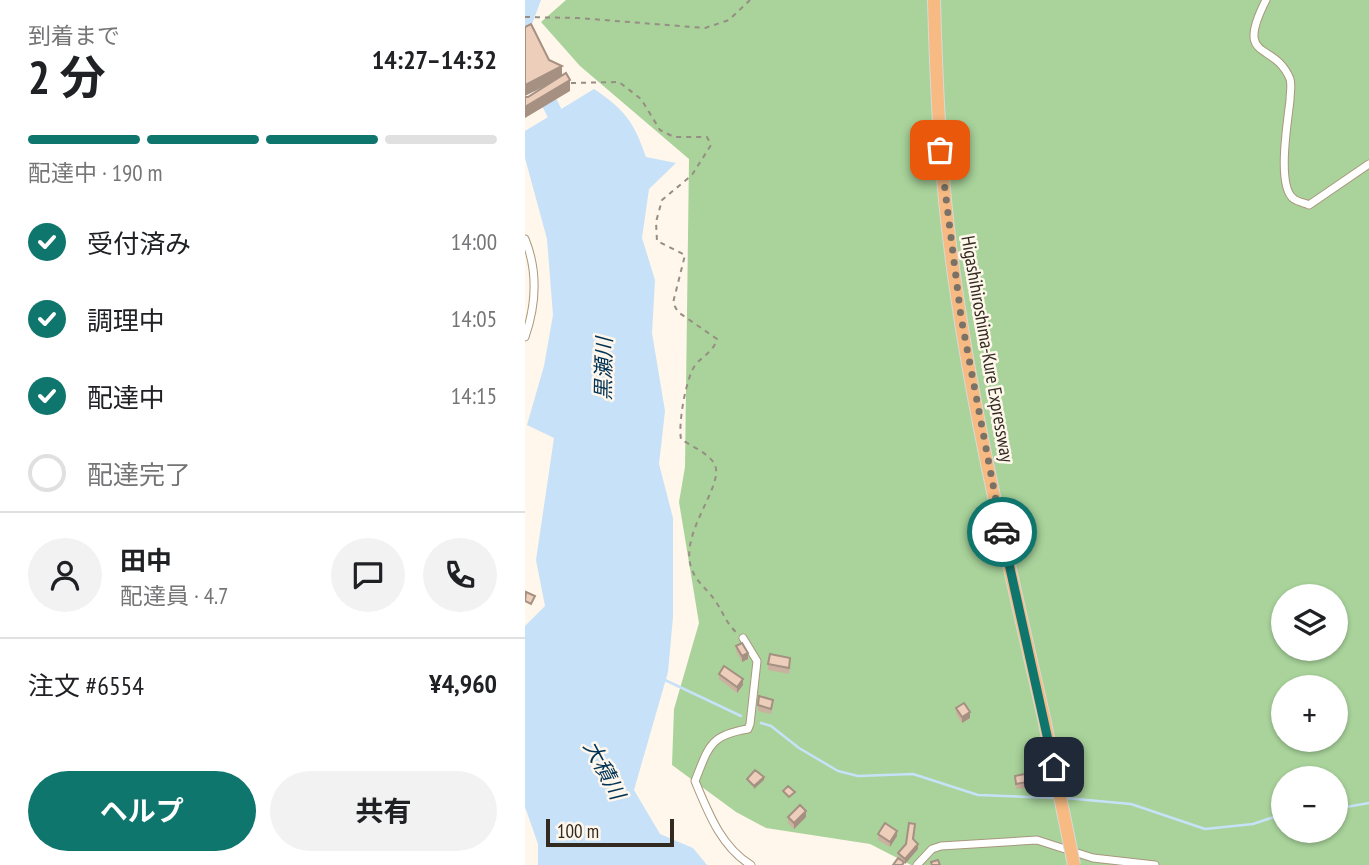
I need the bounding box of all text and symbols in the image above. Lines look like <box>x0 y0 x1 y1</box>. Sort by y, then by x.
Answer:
text: 到着まで <box>28 21 120 50</box>
text: 14:27–14:32 <box>372 43 497 76</box>
text: 2 分 <box>28 47 105 107</box>
pin <box>910 120 970 180</box>
icon: bag <box>921 131 959 169</box>
text: 配達中 · 190 m <box>28 158 163 187</box>
icon: check <box>28 223 66 261</box>
text: 受付済み <box>87 227 191 260</box>
text: 14:00 <box>451 227 497 256</box>
street label: Higashihiroshima-Kure Expressway <box>956 234 1020 465</box>
icon: check <box>28 300 66 338</box>
text: 調理中 <box>87 304 165 337</box>
text: 14:05 <box>451 304 497 333</box>
water label: 黒瀬川 <box>589 335 618 401</box>
icon: check <box>28 377 66 415</box>
text: 配達中 <box>87 381 165 414</box>
text: 14:15 <box>451 381 497 410</box>
text: 配達完了 <box>87 458 191 491</box>
courier <box>967 497 1037 567</box>
icon: car <box>983 513 1021 551</box>
button: person <box>28 538 102 612</box>
button: chat <box>331 538 405 612</box>
button: phone <box>423 538 497 612</box>
text: 田中 <box>120 544 172 577</box>
text: 配達員 · 4.7 <box>120 581 228 610</box>
map controls <box>1271 584 1348 843</box>
button: layers <box>1271 584 1348 661</box>
text: ¥4,960 <box>429 667 497 700</box>
text: 注文 #6554 <box>28 669 144 702</box>
button: + <box>1271 675 1348 752</box>
water label: 大積川 <box>578 736 632 806</box>
pin <box>1024 737 1084 797</box>
icon: home <box>1035 748 1073 786</box>
button: − <box>1271 766 1348 843</box>
button: ヘルプ <box>28 771 256 851</box>
button: 共有 <box>270 771 497 851</box>
scale bar <box>546 816 674 848</box>
text: 100 m <box>557 819 599 843</box>

